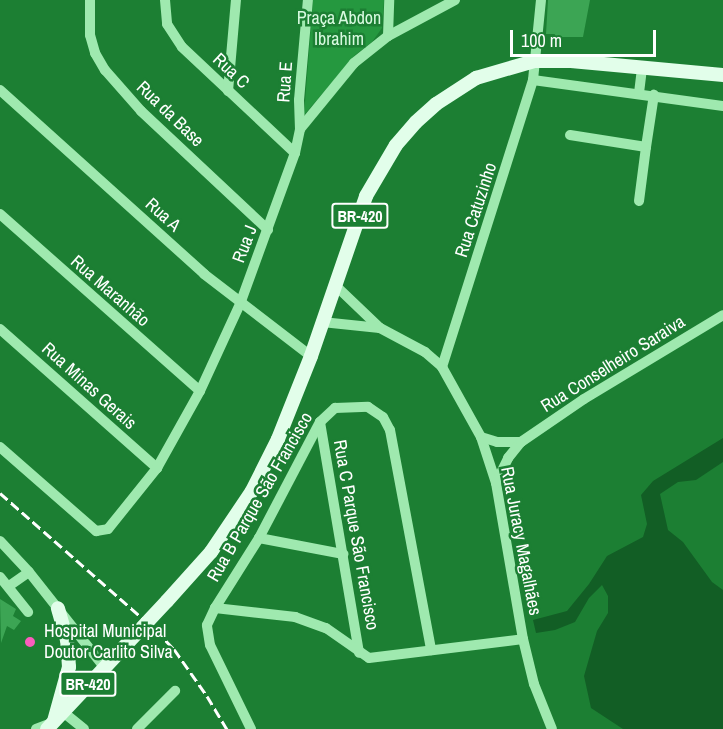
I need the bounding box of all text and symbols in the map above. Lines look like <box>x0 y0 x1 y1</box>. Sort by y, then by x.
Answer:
park label: Praça Abdon Ibrahim <box>296 8 382 50</box>
scale bar <box>513 18 658 56</box>
text: 100 m <box>521 28 562 53</box>
street label: Rua C <box>208 49 254 93</box>
street label: Rua E <box>273 61 297 103</box>
street label: Rua da Base <box>132 77 208 151</box>
street label: Rua Catuzinho <box>451 160 501 260</box>
street label: Rua A <box>141 193 185 237</box>
road number: BR-420 <box>330 203 390 229</box>
street label: Rua J <box>228 222 262 266</box>
street label: Rua Maranhão <box>66 251 154 331</box>
street label: Rua Conselheiro Saraiva <box>537 311 689 417</box>
street label: Rua Minas Gerais <box>37 338 141 434</box>
street label: Rua B Parque São Francisco <box>203 408 317 586</box>
street label: Rua C Parque São Francisco <box>329 438 383 632</box>
street label: Rua Juracy Magalhães <box>496 465 546 617</box>
place label: Hospital Municipal Doutor Carlito Silva <box>44 621 173 664</box>
marker: Hospital Municipal Doutor Carlito Silva <box>21 633 39 651</box>
road number: BR-420 <box>58 671 118 697</box>

